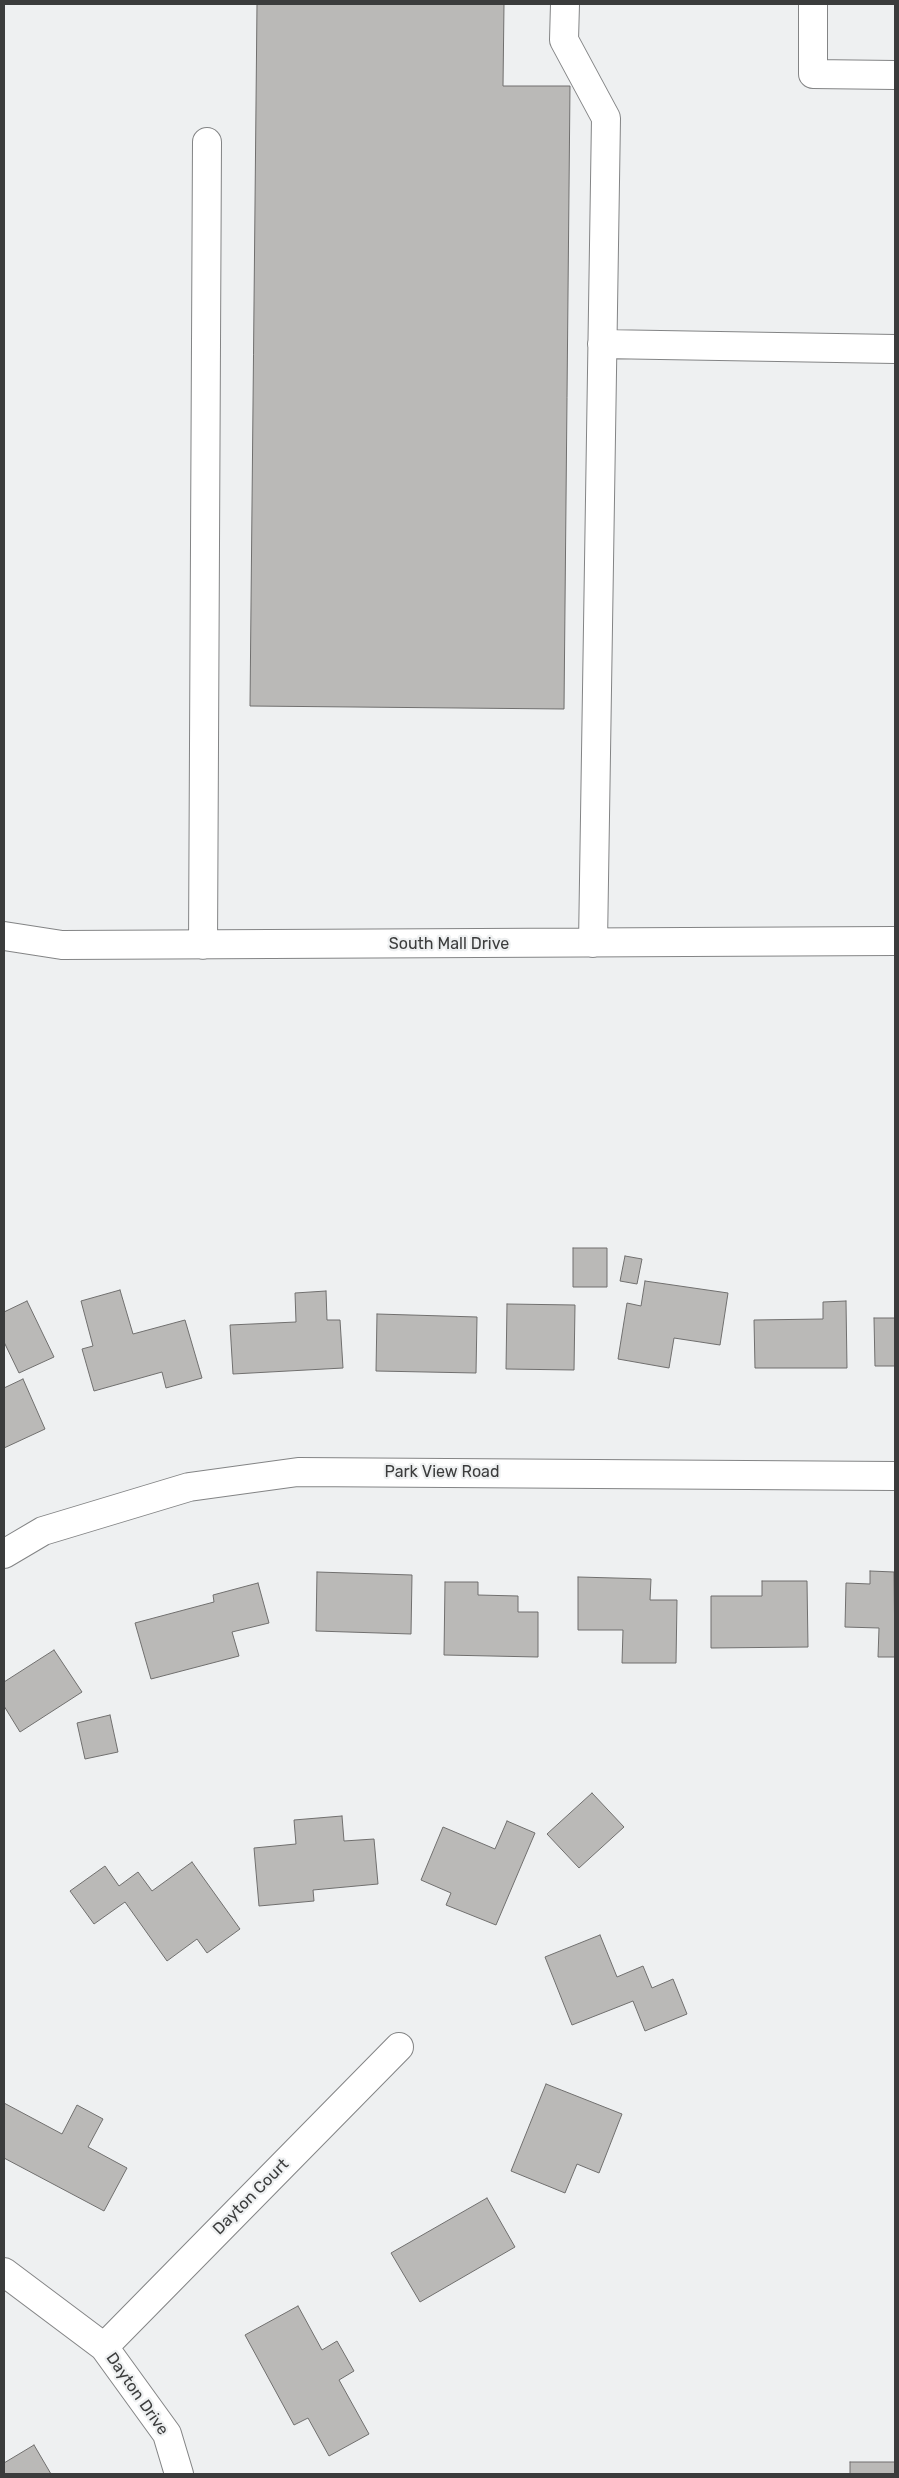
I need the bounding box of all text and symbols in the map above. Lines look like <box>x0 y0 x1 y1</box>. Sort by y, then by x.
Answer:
street label: South Mall Drive <box>389 934 509 954</box>
street label: Park View Road <box>385 1462 499 1482</box>
street label: Dayton Court <box>209 2155 293 2239</box>
street label: Dayton Drive <box>102 2349 172 2439</box>

